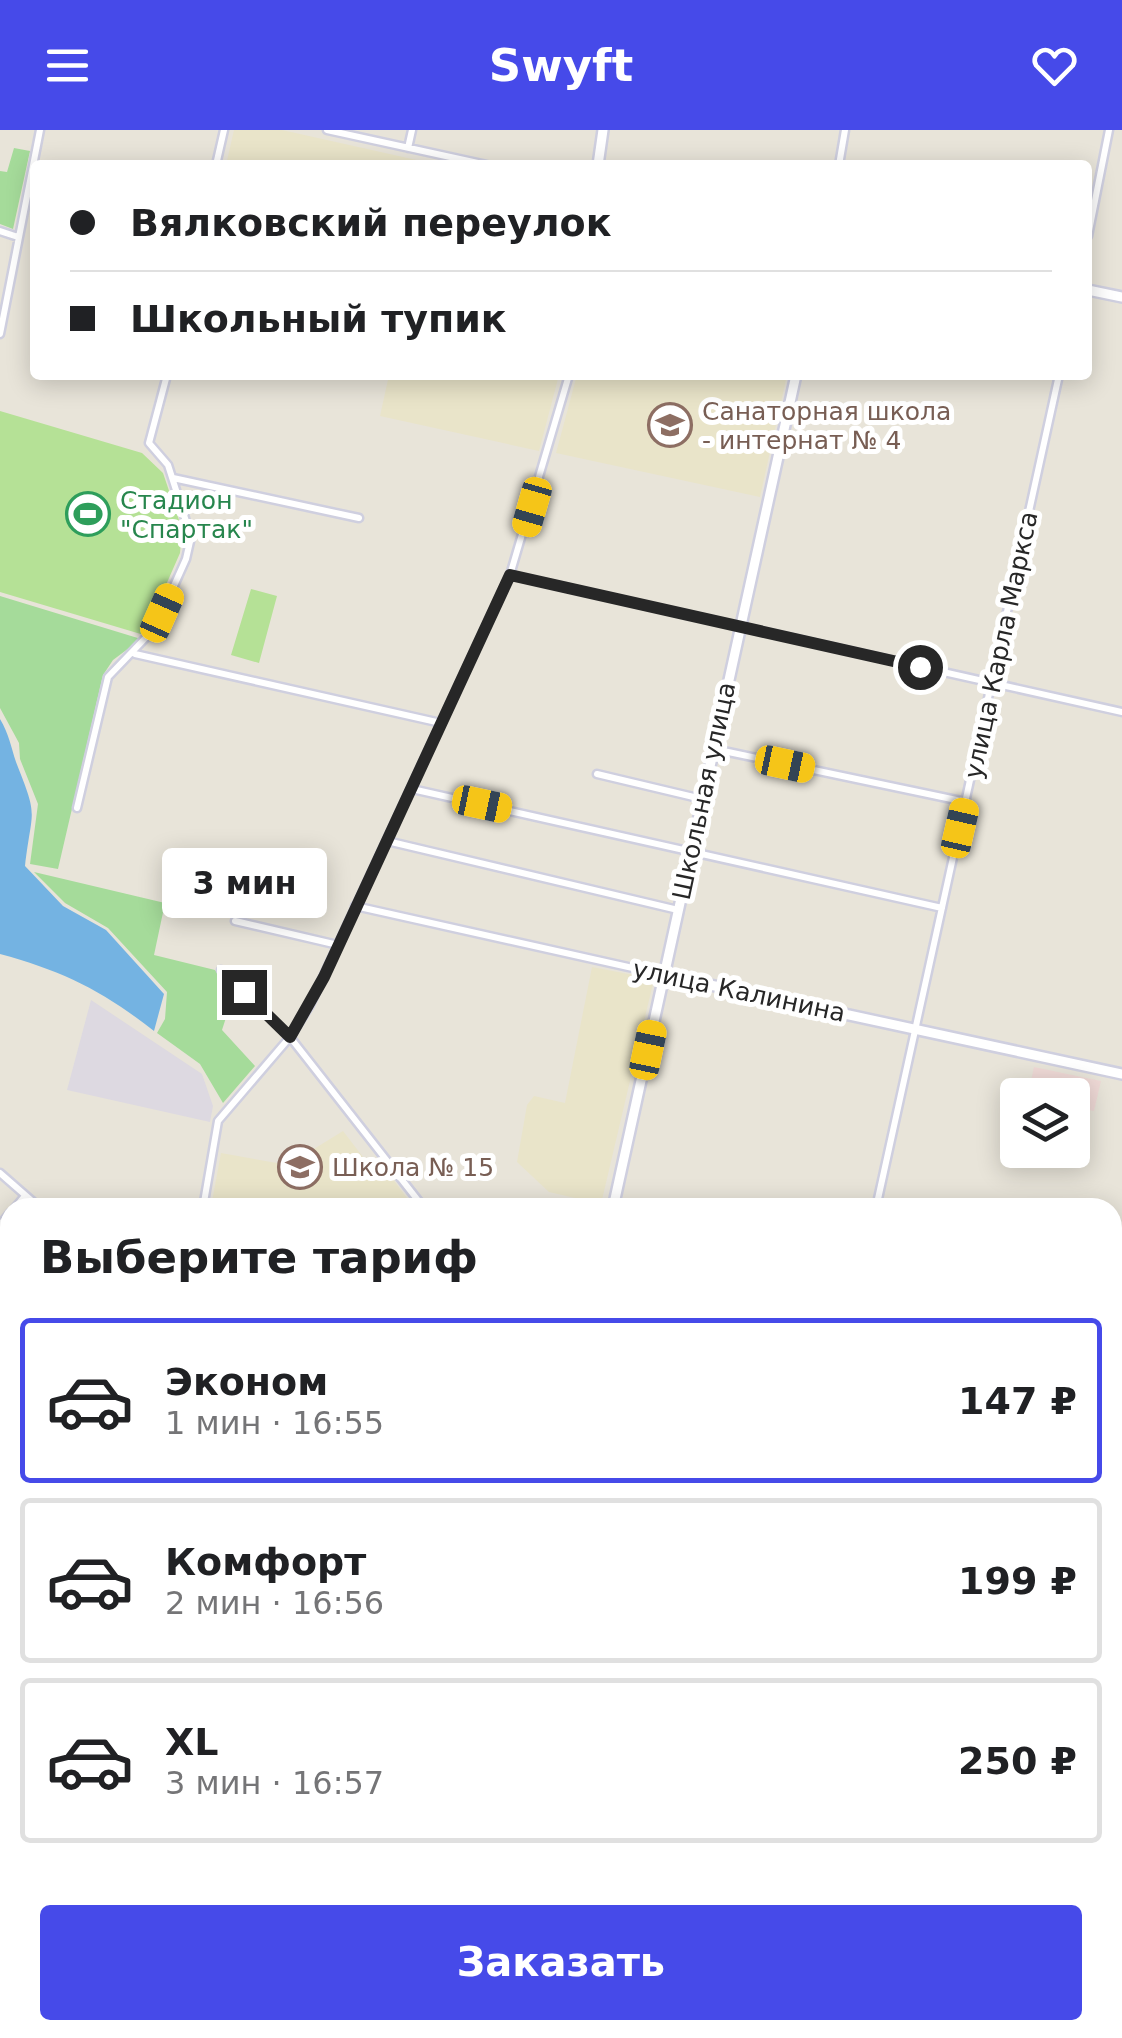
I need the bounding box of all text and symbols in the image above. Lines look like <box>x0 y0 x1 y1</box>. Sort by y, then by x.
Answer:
icon: menu <box>40 38 95 93</box>
icon: heart <box>1027 38 1082 93</box>
text: Swyft <box>489 39 633 92</box>
text: Вялковский переулок <box>130 201 611 245</box>
text: Школьный тупик <box>130 297 507 341</box>
place label: Санаторная школа - интернат № 4 <box>702 397 951 455</box>
school or university icon: Санаторная школа - интернат № 4 <box>647 402 693 448</box>
car <box>509 474 555 540</box>
place label: Стадион "Спартак" <box>120 486 253 544</box>
sports icon: Стадион "Спартак" <box>65 491 111 537</box>
street label: улица Карла Маркса <box>958 509 1044 781</box>
car <box>136 579 188 647</box>
route start <box>898 645 943 690</box>
street label: Школьная улица <box>667 679 741 903</box>
car <box>753 743 817 785</box>
car <box>450 783 514 825</box>
car <box>939 795 981 861</box>
callout: 3 мин <box>162 847 326 917</box>
text: 3 мин <box>192 864 297 902</box>
street label: улица Калинина <box>630 954 848 1028</box>
route end <box>222 970 267 1015</box>
car <box>627 1018 669 1082</box>
map controls <box>1000 1078 1090 1168</box>
button: layers <box>1000 1078 1090 1168</box>
school or university icon: Школа № 15 <box>277 1144 323 1190</box>
place label: Школа № 15 <box>332 1153 494 1182</box>
text: Выберите тариф <box>40 1231 478 1284</box>
icon: car <box>45 1356 135 1446</box>
text: Эконом <box>165 1360 328 1404</box>
text: 147 ₽ <box>958 1379 1077 1423</box>
text: 1 мин · 16:55 <box>165 1404 384 1442</box>
icon: car <box>45 1536 135 1626</box>
text: Комфорт <box>165 1540 366 1584</box>
text: 199 ₽ <box>958 1559 1077 1603</box>
text: 2 мин · 16:56 <box>165 1584 384 1622</box>
icon: car <box>45 1716 135 1806</box>
text: XL <box>165 1720 219 1764</box>
text: 250 ₽ <box>958 1739 1077 1783</box>
text: 3 мин · 16:57 <box>165 1764 384 1802</box>
button: Заказать <box>40 1905 1082 2020</box>

